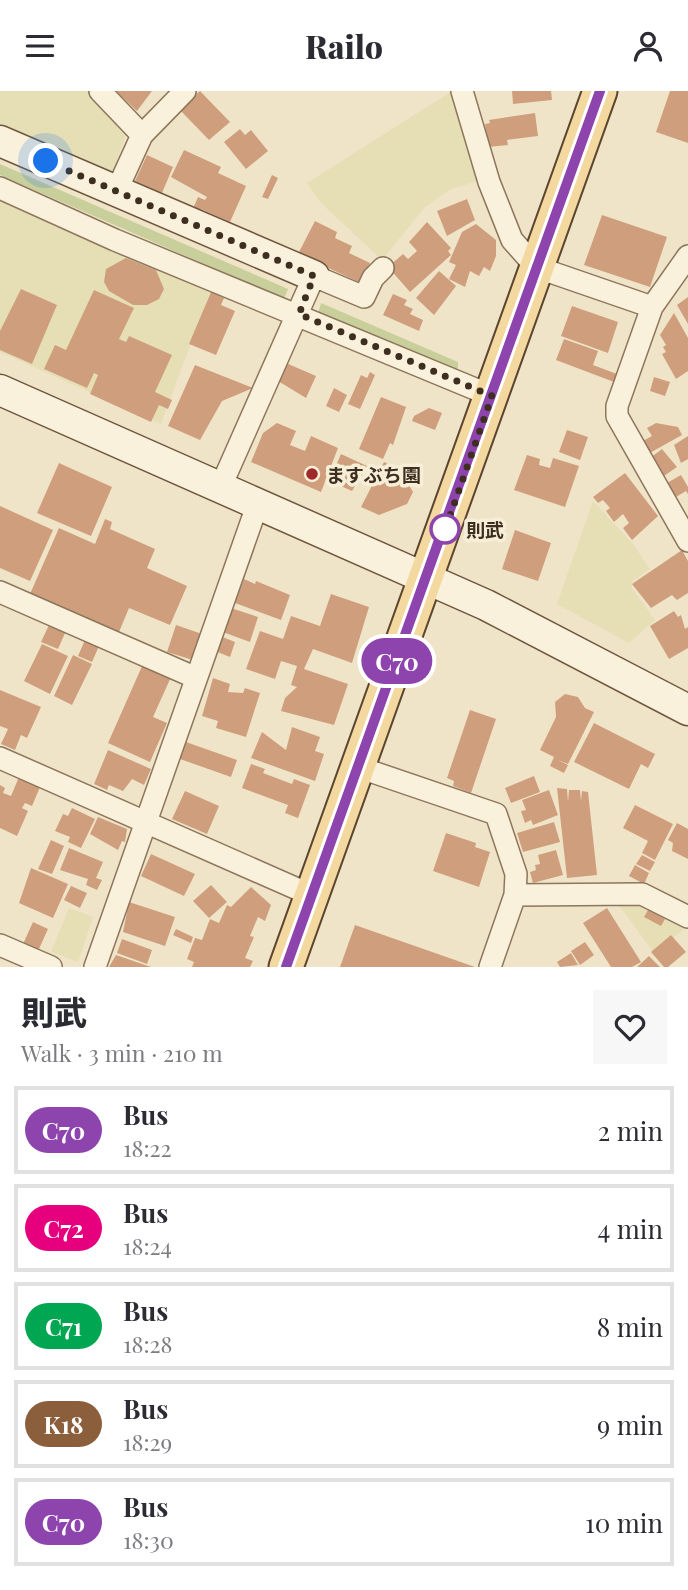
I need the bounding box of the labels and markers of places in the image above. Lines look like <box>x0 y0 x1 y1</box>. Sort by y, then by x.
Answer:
place label: ますぶち園 <box>326 461 421 487</box>
marker: ますぶち園 <box>304 466 320 482</box>
marker: 則武 <box>430 514 460 544</box>
place label: 則武 <box>466 516 504 542</box>

